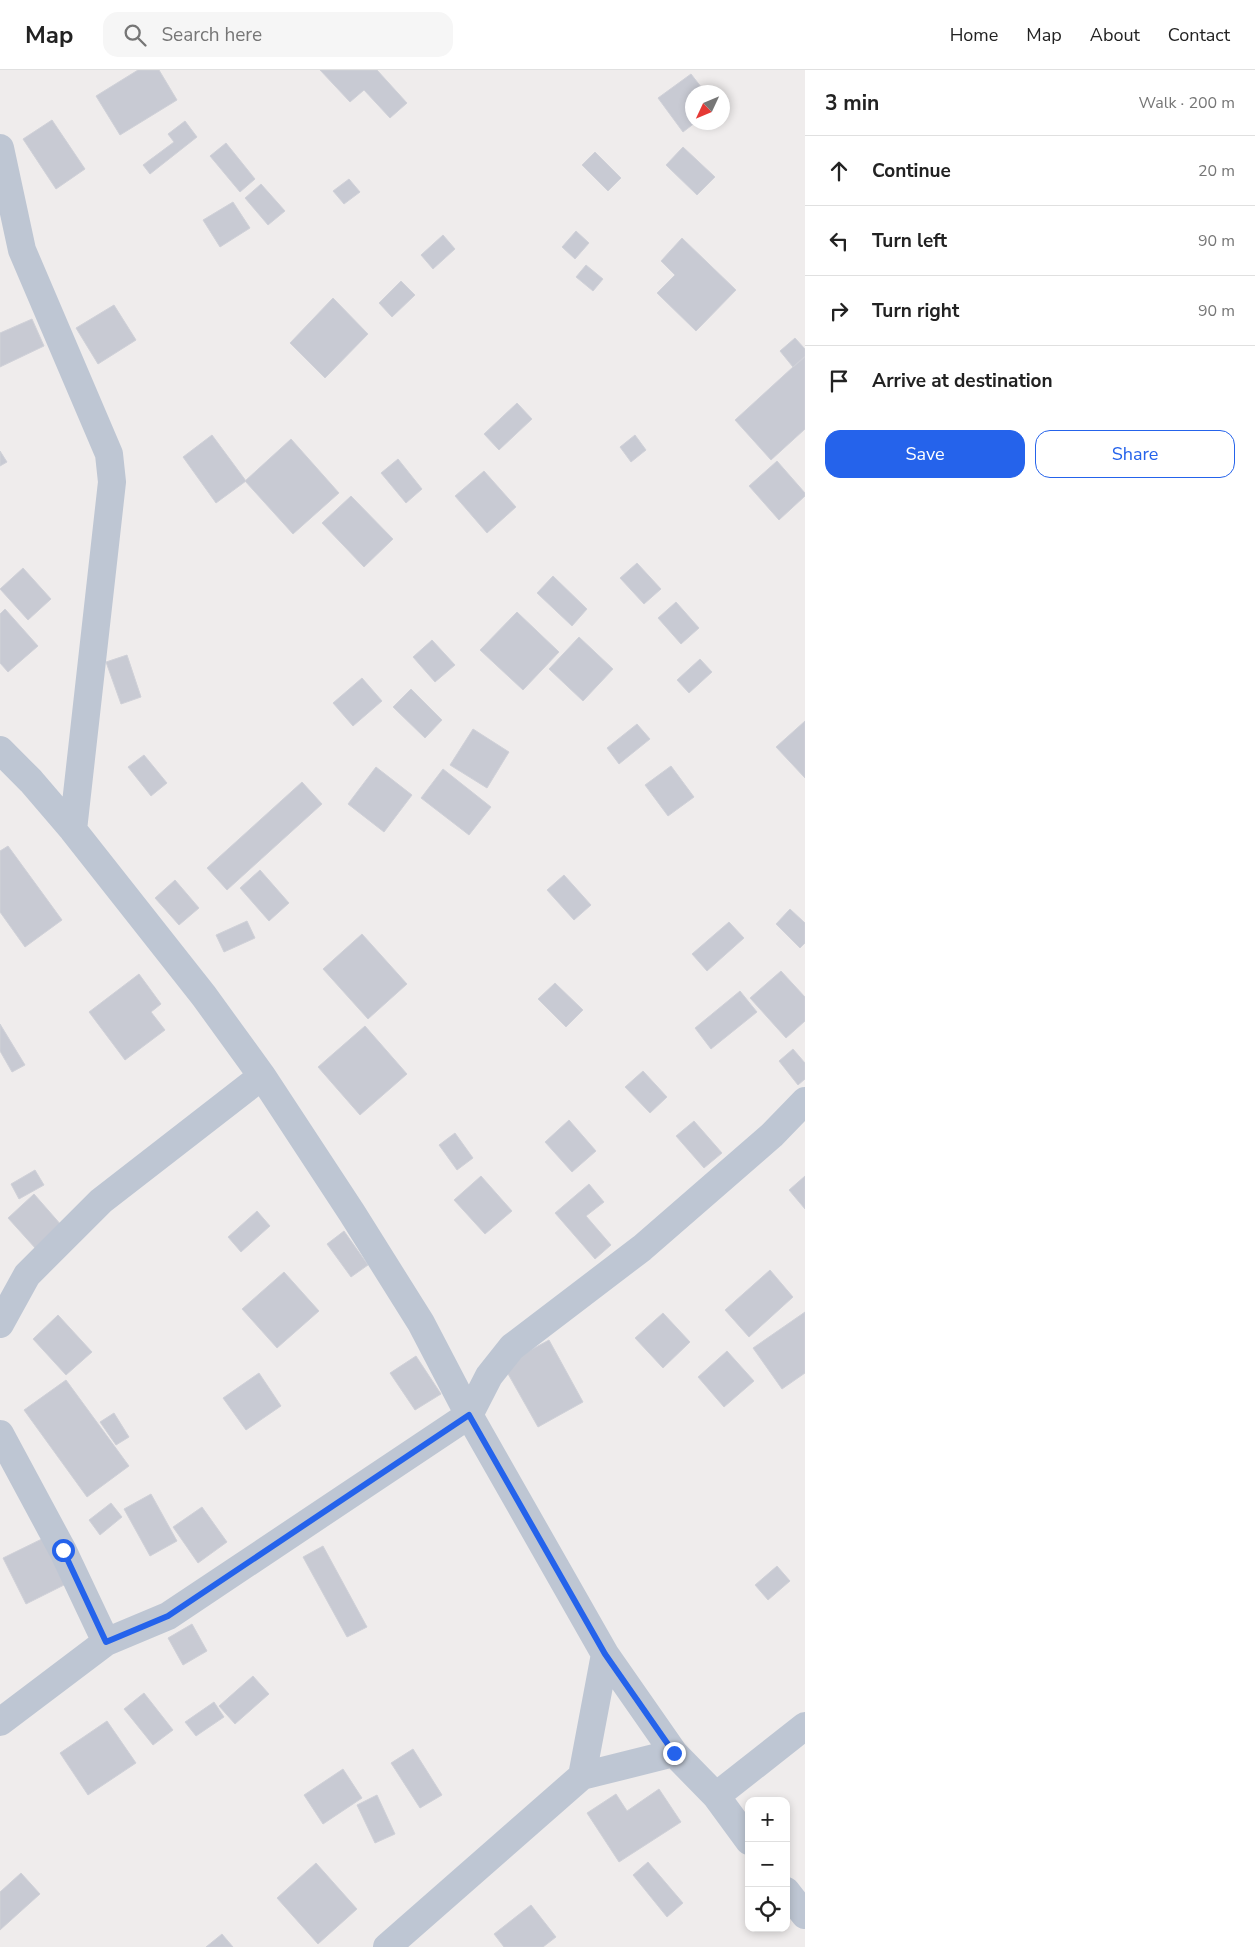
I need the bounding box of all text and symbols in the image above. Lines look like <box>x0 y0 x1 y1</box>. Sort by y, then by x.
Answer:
search box <box>103 12 453 57</box>
text: Map <box>25 19 73 51</box>
icon: search <box>121 21 149 49</box>
text: Search here <box>161 22 262 48</box>
text: Home <box>950 23 998 47</box>
text: Map <box>1026 23 1062 47</box>
text: About <box>1090 23 1140 47</box>
text: Contact <box>1168 23 1230 47</box>
north arrow <box>685 85 730 130</box>
text: 3 min <box>825 89 879 117</box>
text: Walk · 200 m <box>1139 92 1235 114</box>
icon: ahead <box>825 157 853 185</box>
text: Continue <box>872 158 951 184</box>
text: 20 m <box>1198 160 1235 182</box>
icon: left <box>825 227 853 255</box>
text: Turn left <box>872 228 947 254</box>
text: 90 m <box>1198 230 1235 252</box>
icon: right <box>825 297 853 325</box>
text: Turn right <box>872 298 959 324</box>
text: 90 m <box>1198 300 1235 322</box>
icon: arrive <box>825 367 853 395</box>
text: Arrive at destination <box>872 368 1053 394</box>
button: Save <box>825 430 1025 478</box>
button: Share <box>1035 430 1235 478</box>
route start <box>52 1539 75 1562</box>
route end <box>663 1742 686 1765</box>
map controls <box>745 1797 790 1932</box>
button: + <box>745 1797 790 1842</box>
button: − <box>745 1842 790 1887</box>
button: locate <box>745 1887 790 1932</box>

